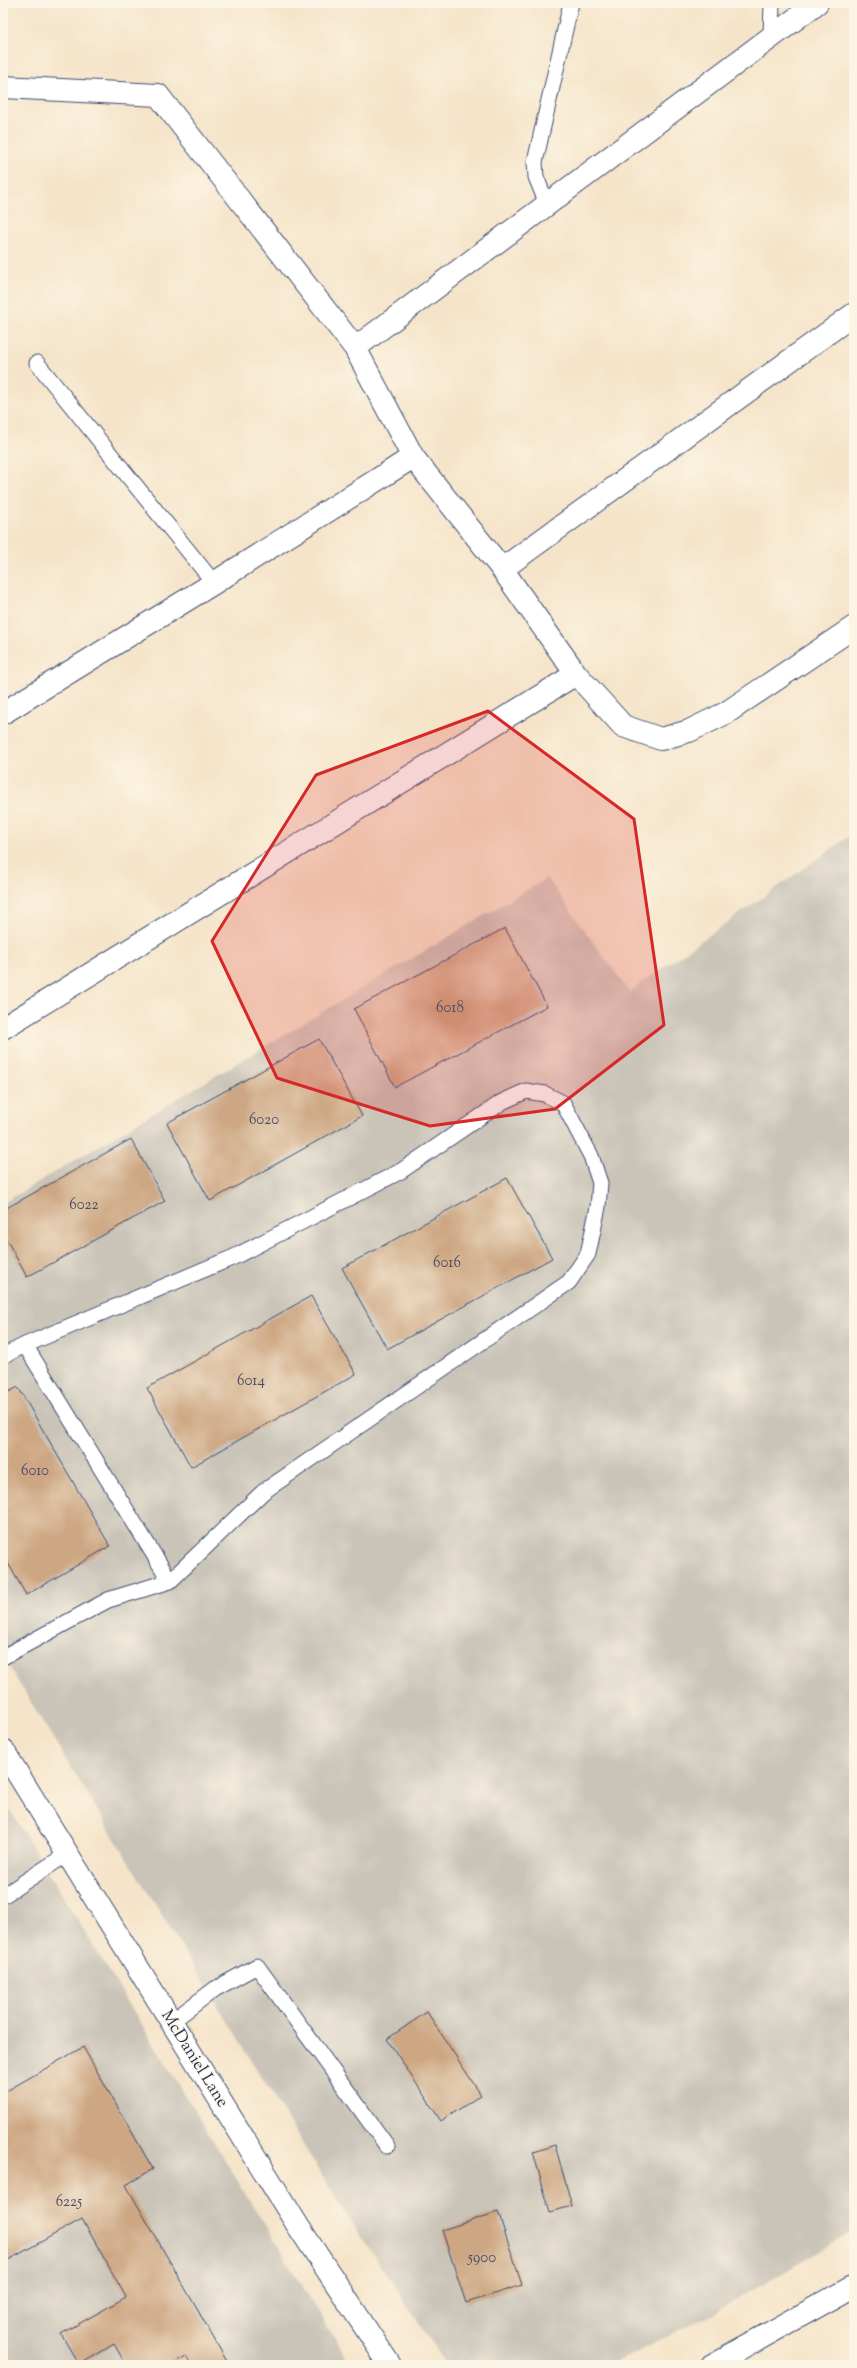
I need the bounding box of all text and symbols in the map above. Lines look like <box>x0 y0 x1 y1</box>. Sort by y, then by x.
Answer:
house number: 6018 <box>436 998 464 1019</box>
house number: 6020 <box>249 1110 279 1131</box>
house number: 6022 <box>69 1195 99 1216</box>
house number: 6016 <box>433 1253 461 1274</box>
house number: 6014 <box>237 1371 265 1392</box>
house number: 6010 <box>21 1461 49 1482</box>
street label: McDaniel Lane <box>154 2005 234 2113</box>
house number: 6225 <box>56 2192 82 2213</box>
house number: 5900 <box>467 2248 496 2269</box>

